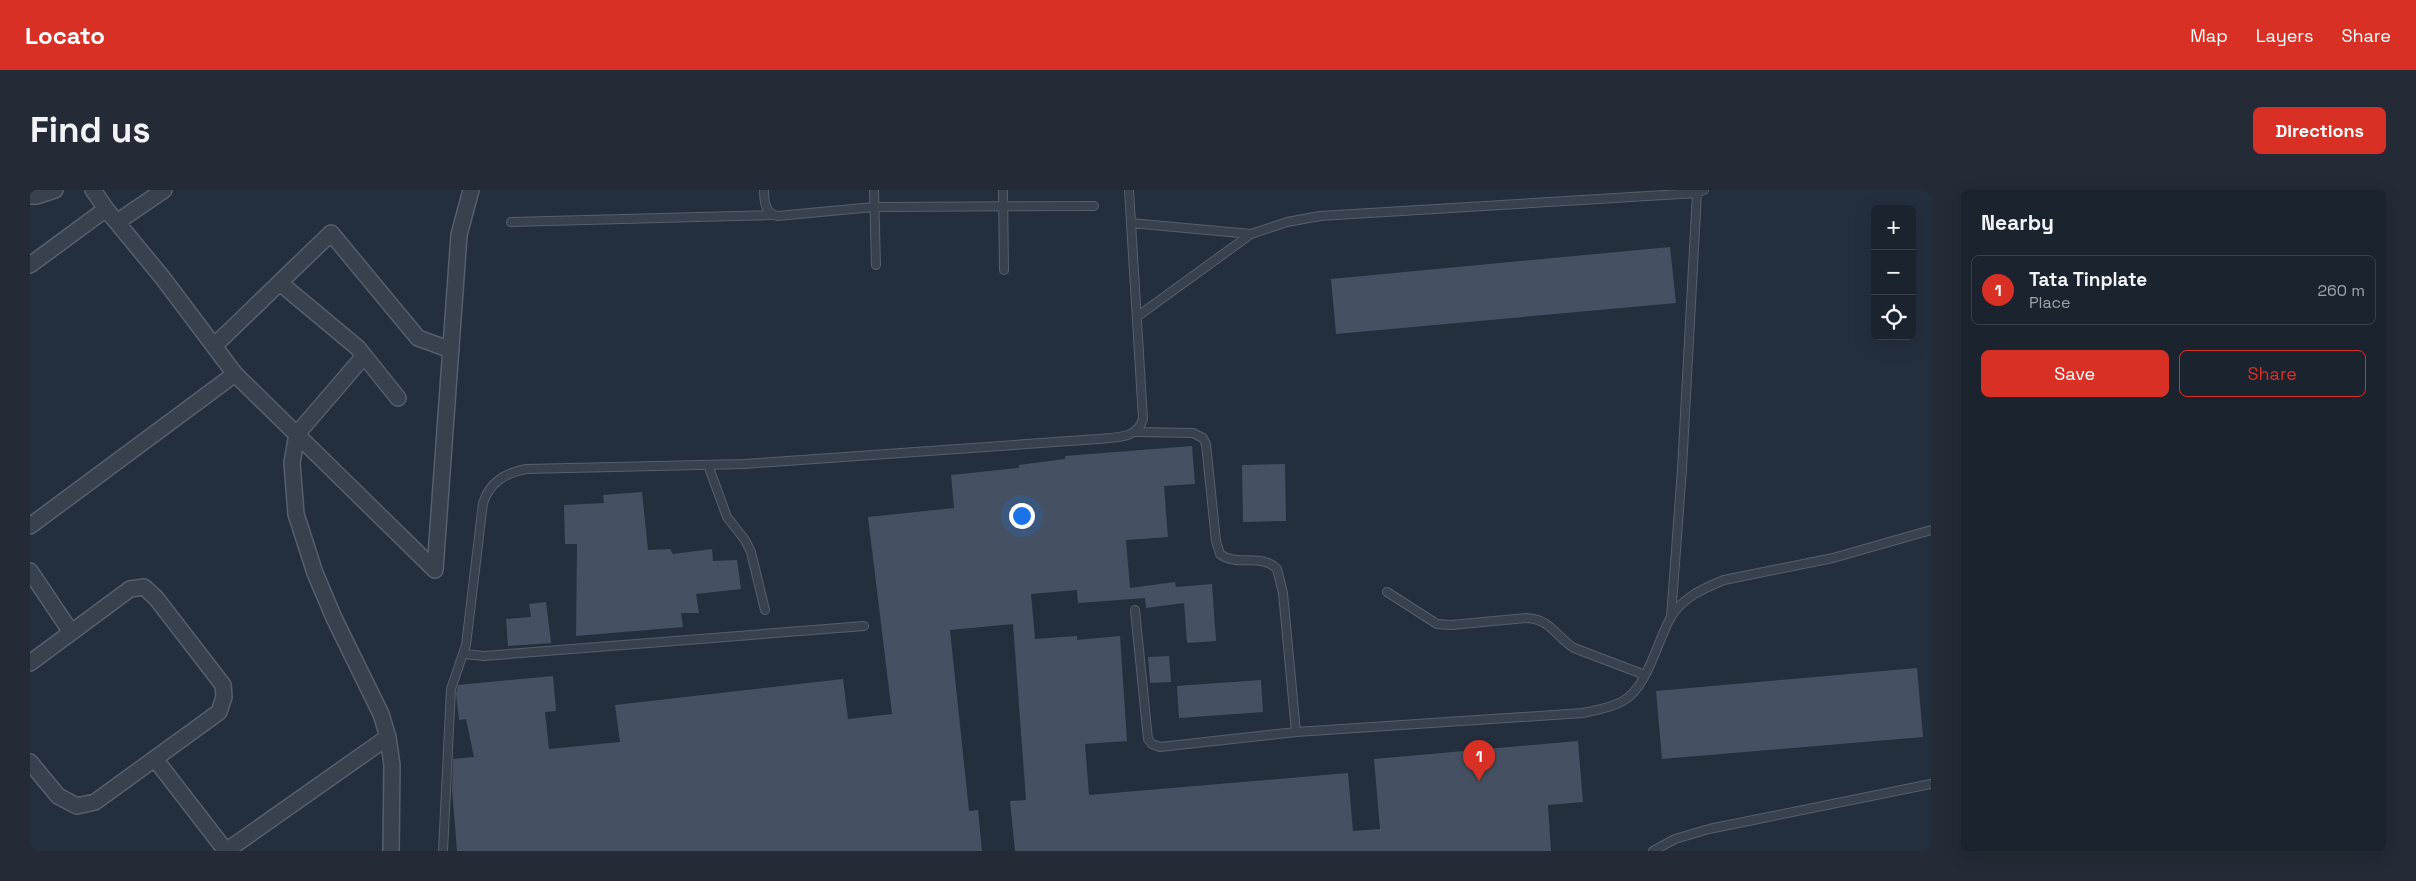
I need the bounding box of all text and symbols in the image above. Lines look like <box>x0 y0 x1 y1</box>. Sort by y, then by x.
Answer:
text: Locato <box>25 20 105 51</box>
text: Map <box>2190 24 2228 47</box>
text: Layers <box>2256 24 2313 47</box>
text: Share <box>2341 24 2391 47</box>
button: Directions <box>2253 107 2386 154</box>
text: Find us <box>30 108 151 152</box>
map controls <box>1871 205 1916 340</box>
button: + <box>1871 205 1916 250</box>
text: Nearby <box>1981 209 2054 236</box>
button: − <box>1871 250 1916 295</box>
text: Tata Tinplate <box>2029 267 2147 292</box>
text: 1 <box>1994 280 2002 301</box>
text: 260 m <box>2317 280 2365 301</box>
text: Place <box>2029 292 2071 313</box>
button: locate <box>1871 295 1916 340</box>
button: Save <box>1981 350 2169 397</box>
button: Share <box>2179 350 2366 397</box>
your location <box>1009 503 1035 529</box>
pin: 1 <box>1463 740 1495 781</box>

